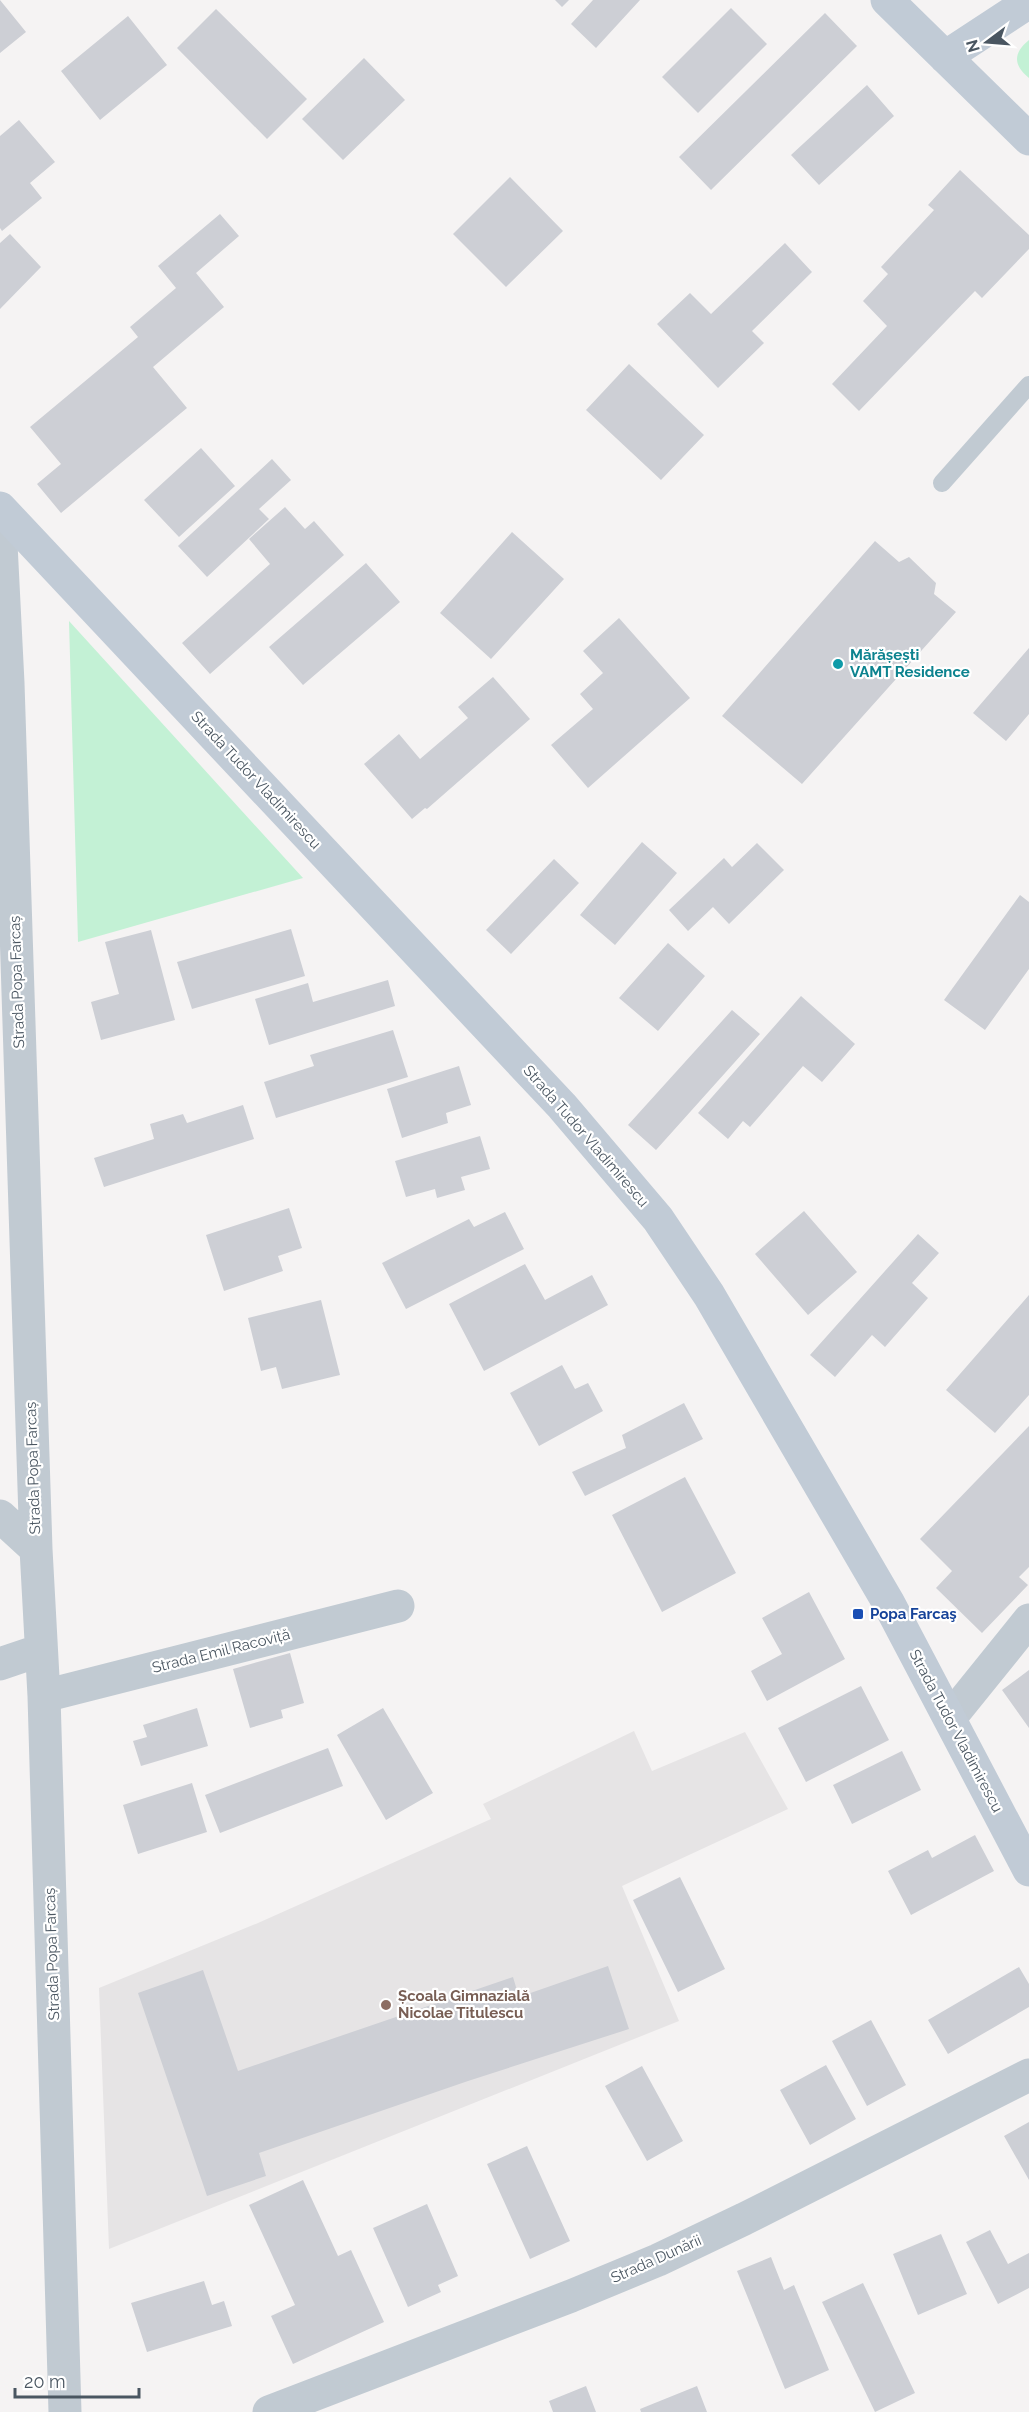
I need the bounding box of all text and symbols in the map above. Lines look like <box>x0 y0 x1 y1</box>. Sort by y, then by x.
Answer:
north arrow <box>957 12 1017 72</box>
text: N <box>962 38 984 54</box>
place label: Mărășești VAMT Residence <box>850 646 970 681</box>
marker: Mărășești VAMT Residence <box>831 657 845 671</box>
street label: Strada Tudor Vladimirescu <box>187 707 325 853</box>
street label: Strada Popa Farcaș <box>6 915 28 1049</box>
street label: Strada Tudor Vladimirescu <box>520 1061 653 1211</box>
street label: Strada Popa Farcaș <box>22 1401 44 1535</box>
place label: Popa Farcaş <box>870 1605 957 1623</box>
marker: Popa Farcaş <box>851 1607 865 1621</box>
street label: Strada Emil Racoviță <box>150 1625 292 1677</box>
street label: Strada Tudor Vladimirescu <box>905 1646 1007 1816</box>
street label: Strada Popa Farcaș <box>41 1887 63 2021</box>
place label: Școala Gimnazială Nicolae Titulescu <box>398 1987 530 2022</box>
marker: Școala Gimnazială Nicolae Titulescu <box>379 1998 393 2012</box>
street label: Strada Dunării <box>608 2231 704 2287</box>
scale bar <box>15 2361 140 2399</box>
text: 20 m <box>24 2371 66 2392</box>

